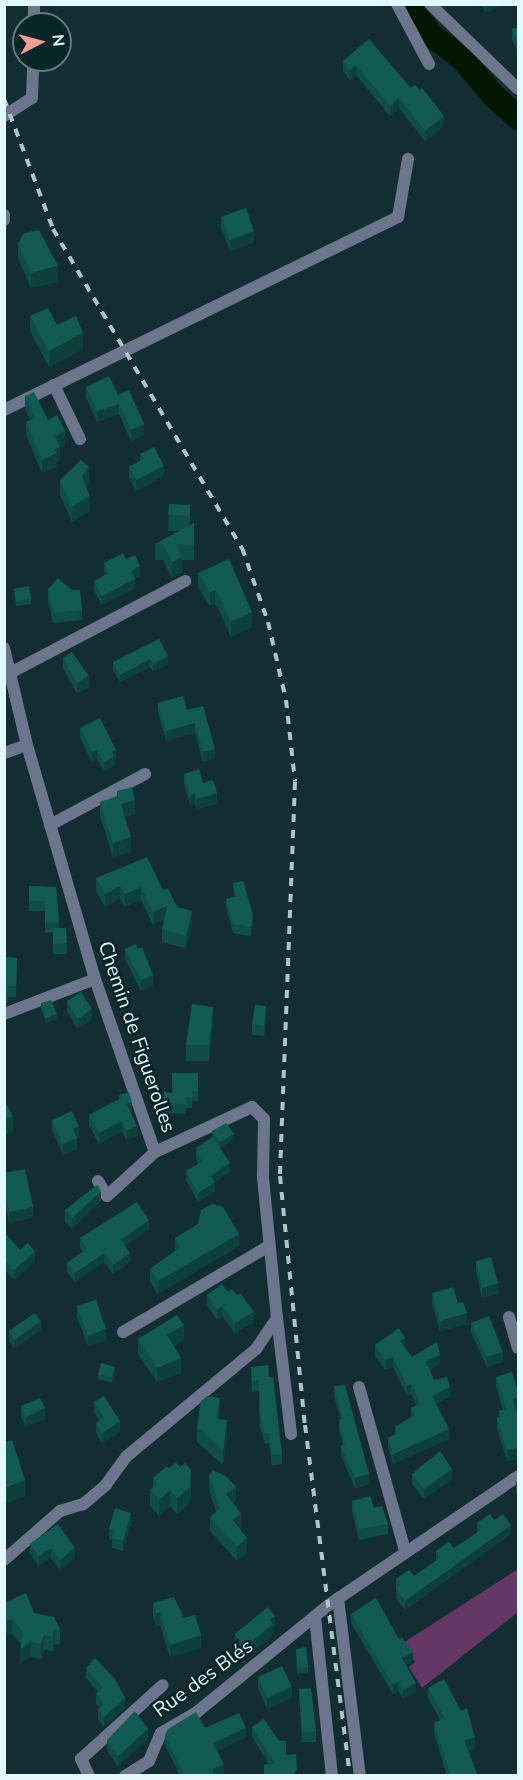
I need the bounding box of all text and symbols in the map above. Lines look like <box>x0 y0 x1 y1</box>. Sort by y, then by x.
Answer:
north arrow <box>12 12 72 72</box>
text: N <box>46 33 69 47</box>
street label: Chemin de Figuerolles <box>93 938 181 1136</box>
street label: Rue des Blés <box>149 1634 257 1722</box>

